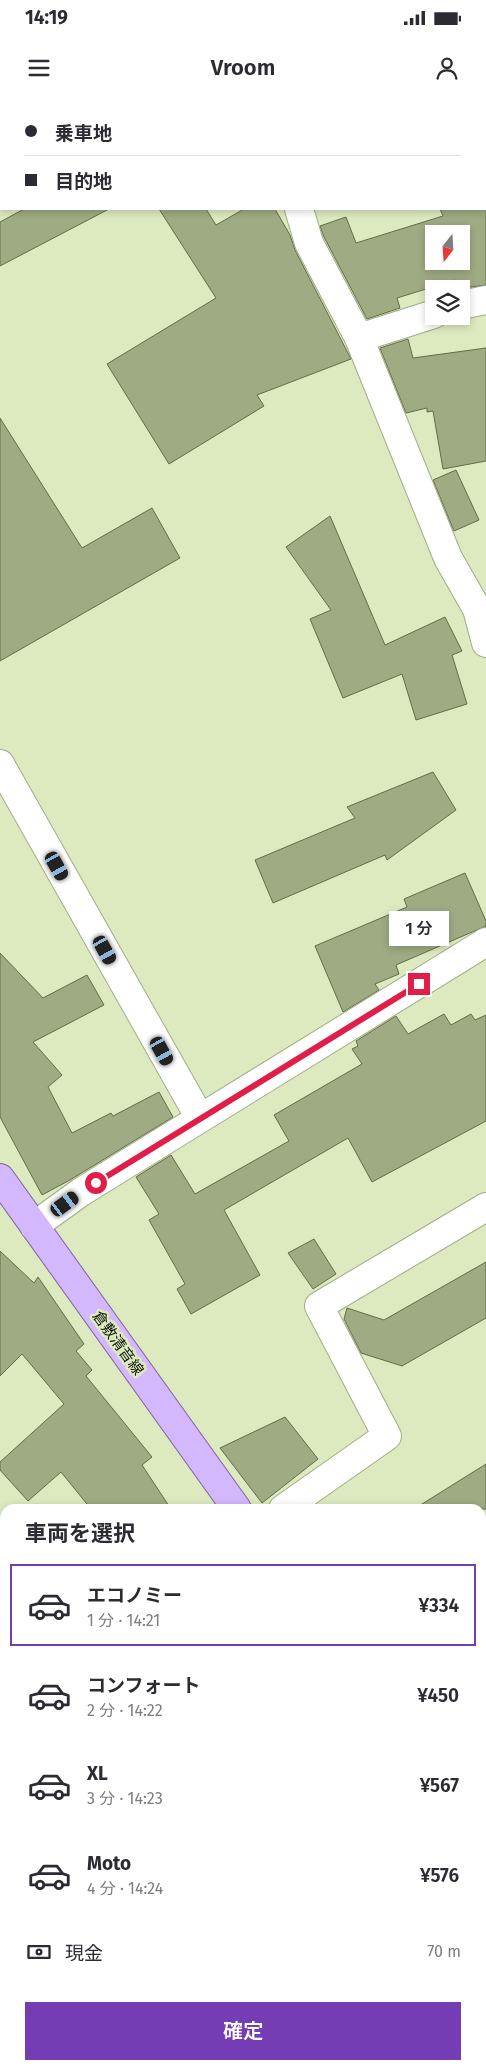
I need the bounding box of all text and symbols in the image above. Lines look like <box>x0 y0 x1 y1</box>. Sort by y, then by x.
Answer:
text: 14:19 <box>25 6 68 29</box>
icon: menu <box>25 54 53 82</box>
text: Vroom <box>211 54 275 81</box>
icon: person <box>433 54 461 82</box>
text: 乗車地 <box>55 122 112 145</box>
text: 目的地 <box>55 170 112 193</box>
north arrow <box>425 225 470 270</box>
map controls <box>425 225 470 325</box>
button: layers <box>425 280 470 325</box>
car <box>43 849 70 883</box>
callout: 1 分 <box>389 912 449 946</box>
text: 1 分 <box>405 919 433 938</box>
car <box>91 933 118 967</box>
route end <box>408 973 430 995</box>
car <box>148 1034 175 1068</box>
route start <box>85 1172 107 1194</box>
car <box>48 1189 81 1219</box>
street label: 倉敷清音線 <box>89 1307 147 1379</box>
text: 車両を選択 <box>25 1520 135 1547</box>
icon: car <box>27 1583 72 1628</box>
text: エコノミー <box>87 1584 182 1607</box>
text: ¥334 <box>419 1594 459 1617</box>
text: 1 分 · 14:21 <box>87 1611 160 1630</box>
icon: car <box>27 1673 72 1718</box>
text: コンフォート <box>87 1674 200 1697</box>
text: ¥450 <box>417 1684 459 1707</box>
text: 2 分 · 14:22 <box>87 1701 163 1720</box>
text: XL <box>87 1762 108 1785</box>
icon: car <box>27 1763 72 1808</box>
text: ¥567 <box>420 1774 459 1797</box>
text: 3 分 · 14:23 <box>87 1789 163 1808</box>
text: Moto <box>87 1852 131 1875</box>
icon: car <box>27 1853 72 1898</box>
text: ¥576 <box>420 1864 459 1887</box>
text: 4 分 · 14:24 <box>87 1879 163 1898</box>
icon: cash <box>25 1938 53 1966</box>
text: 現金 <box>65 1942 103 1965</box>
text: 70 m <box>427 1942 461 1961</box>
button: 確定 <box>25 2002 461 2060</box>

